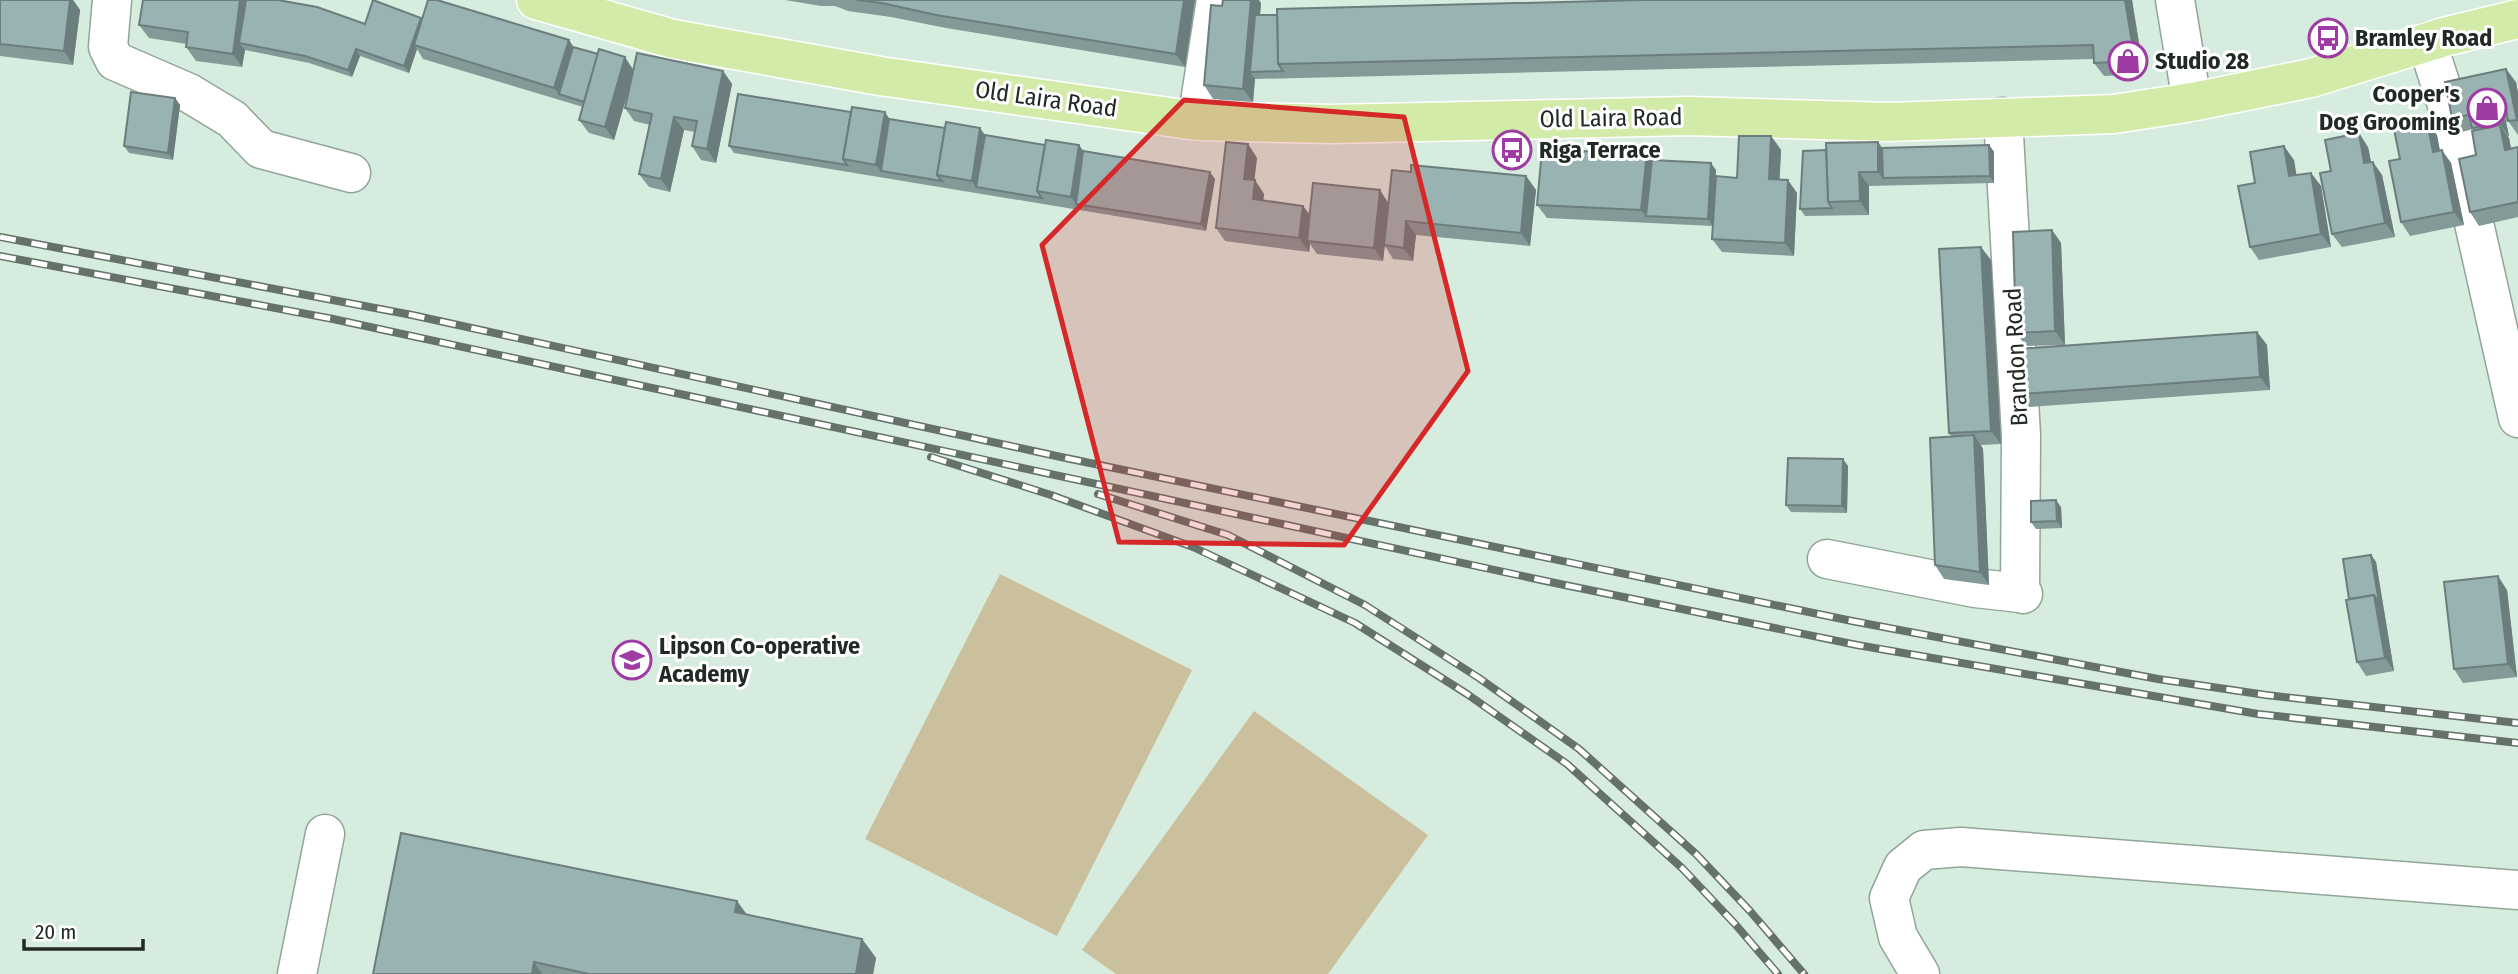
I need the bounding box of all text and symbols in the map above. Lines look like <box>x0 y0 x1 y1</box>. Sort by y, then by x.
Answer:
bus stop icon: Bramley Road <box>2307 17 2349 59</box>
place label: Bramley Road <box>2355 24 2492 52</box>
shop icon: Studio 28 <box>2107 40 2149 82</box>
place label: Studio 28 <box>2155 47 2250 75</box>
street label: Old Laira Road <box>973 75 1119 123</box>
place label: Cooper's Dog Grooming <box>2319 80 2460 136</box>
shop icon: Cooper's Dog Grooming <box>2466 87 2508 129</box>
street label: Old Laira Road <box>1539 103 1683 133</box>
bus stop icon: Riga Terrace <box>1491 129 1533 171</box>
place label: Riga Terrace <box>1539 136 1661 164</box>
street label: Brandon Road <box>1998 287 2034 427</box>
place label: Lipson Co-operative Academy <box>658 632 860 688</box>
school or university icon: Lipson Co-operative Academy <box>611 639 653 681</box>
scale bar <box>24 908 144 952</box>
text: 20 m <box>35 919 76 945</box>

